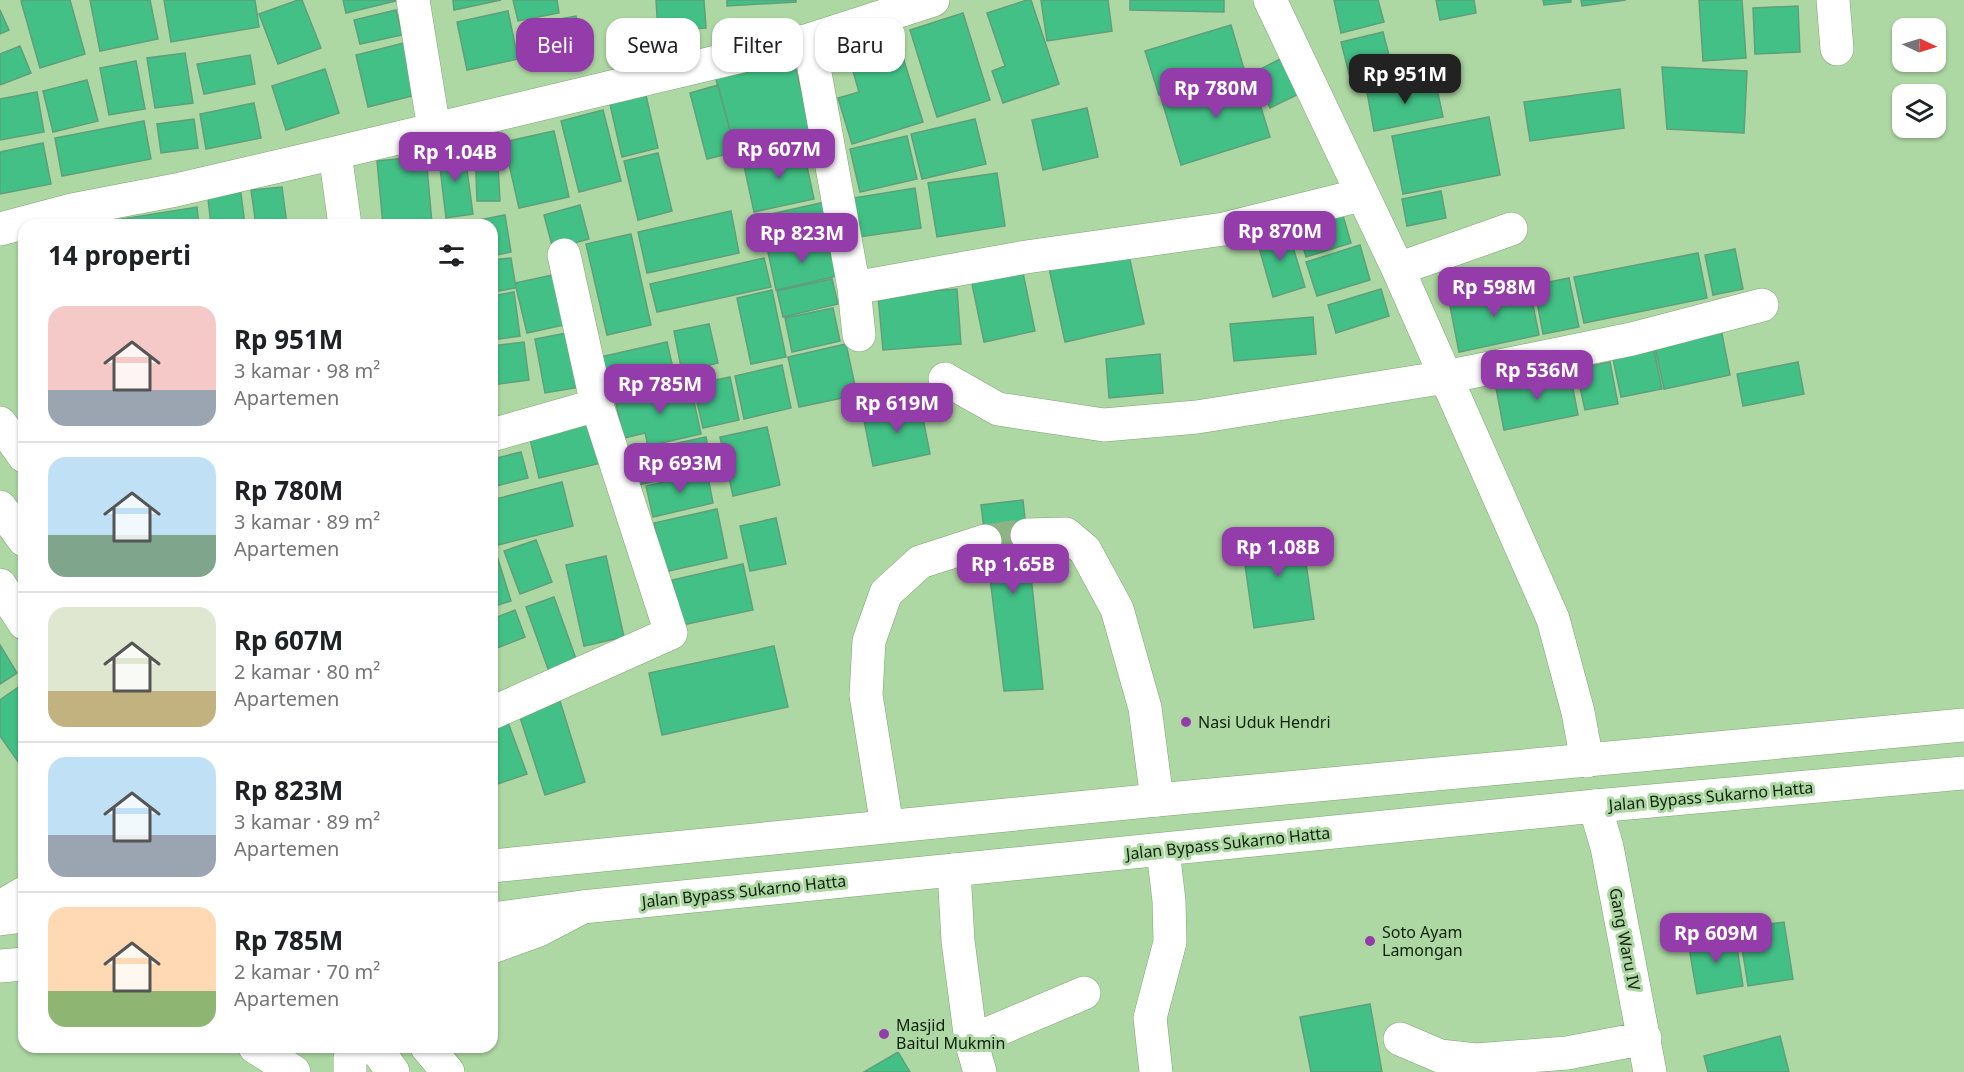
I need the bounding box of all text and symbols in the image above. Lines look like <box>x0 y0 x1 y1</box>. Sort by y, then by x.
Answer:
chip: Beli <box>516 18 594 72</box>
chip: Sewa <box>606 18 700 72</box>
chip: Filter <box>712 18 803 72</box>
chip: Baru <box>815 18 905 72</box>
north arrow <box>1892 18 1946 72</box>
map controls <box>1892 18 1946 138</box>
pin: Rp 951M <box>1350 54 1460 105</box>
text: Rp 951M <box>1363 60 1447 87</box>
pin: Rp 780M <box>1161 68 1271 119</box>
text: Rp 780M <box>1174 74 1258 101</box>
button: layers <box>1892 84 1946 138</box>
pin: Rp 607M <box>724 129 834 180</box>
pin: Rp 1.04B <box>393 132 517 183</box>
text: Rp 607M <box>737 135 821 162</box>
text: Rp 1.04B <box>413 138 497 165</box>
pin: Rp 870M <box>1225 211 1335 262</box>
pin: Rp 823M <box>747 213 857 264</box>
text: Rp 870M <box>1238 217 1322 244</box>
text: Rp 823M <box>760 219 844 246</box>
text: 14 properti <box>48 237 191 273</box>
icon: filters <box>435 239 468 272</box>
pin: Rp 598M <box>1439 267 1549 318</box>
text: Rp 598M <box>1452 273 1536 300</box>
text: Rp 951M <box>234 321 343 357</box>
icon: home <box>96 330 168 402</box>
pin: Rp 536M <box>1482 350 1592 401</box>
text: Rp 536M <box>1495 356 1579 383</box>
text: 3 kamar · 98 m² <box>234 357 380 384</box>
pin: Rp 785M <box>605 364 715 415</box>
text: Rp 785M <box>618 370 702 397</box>
pin: Rp 619M <box>842 383 952 434</box>
text: Apartemen <box>234 384 339 411</box>
text: Rp 619M <box>855 389 939 416</box>
pin: Rp 693M <box>625 443 735 494</box>
text: Rp 693M <box>638 449 722 476</box>
text: Rp 780M <box>234 472 343 508</box>
icon: home <box>96 481 168 553</box>
text: 3 kamar · 89 m² <box>234 508 380 535</box>
pin: Rp 1.08B <box>1216 527 1340 578</box>
text: Rp 1.08B <box>1236 533 1320 560</box>
text: Apartemen <box>234 535 339 562</box>
pin: Rp 1.65B <box>951 544 1075 595</box>
text: Rp 1.65B <box>971 550 1055 577</box>
text: Rp 607M <box>234 622 343 658</box>
icon: home <box>96 631 168 703</box>
text: 2 kamar · 80 m² <box>234 658 380 685</box>
text: Apartemen <box>234 685 339 712</box>
place label: Nasi Uduk Hendri <box>1198 711 1331 733</box>
marker: Nasi Uduk Hendri <box>1179 715 1193 729</box>
text: Rp 823M <box>234 772 343 808</box>
street label: Jalan Bypass Sukarno Hatta <box>1606 776 1814 816</box>
icon: home <box>96 781 168 853</box>
text: 3 kamar · 89 m² <box>234 808 380 835</box>
street label: Jalan Bypass Sukarno Hatta <box>1123 821 1331 865</box>
text: Apartemen <box>234 835 339 862</box>
street label: Jalan Bypass Sukarno Hatta <box>639 869 847 913</box>
street label: Gang Waru IV <box>1604 886 1646 992</box>
pin: Rp 609M <box>1661 913 1771 964</box>
text: Rp 609M <box>1674 919 1758 946</box>
place label: Soto Ayam Lamongan <box>1382 921 1463 961</box>
text: Rp 785M <box>234 922 343 958</box>
icon: home <box>96 931 168 1003</box>
marker: Soto Ayam Lamongan <box>1363 934 1377 948</box>
text: 2 kamar · 70 m² <box>234 958 380 985</box>
text: Apartemen <box>234 985 339 1012</box>
place label: Masjid Baitul Mukmin <box>896 1014 1005 1054</box>
marker: Masjid Baitul Mukmin <box>877 1027 891 1041</box>

